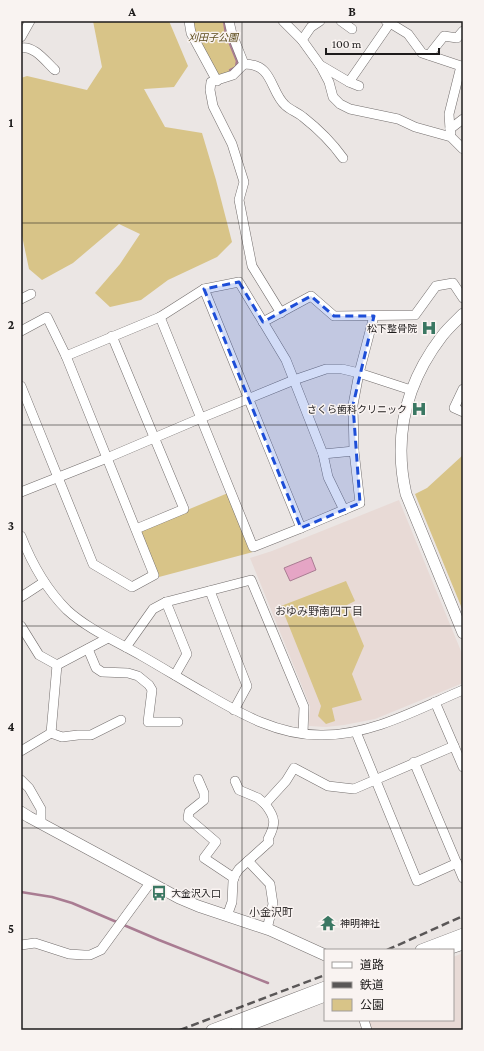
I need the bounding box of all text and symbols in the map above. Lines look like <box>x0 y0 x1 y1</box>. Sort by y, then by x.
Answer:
text: A <box>127 4 136 19</box>
text: B <box>348 4 356 19</box>
scale bar <box>326 30 439 56</box>
park label: 刈田子公園 <box>188 32 240 43</box>
text: 100 m <box>332 37 362 51</box>
text: 1 <box>9 115 14 130</box>
text: 2 <box>8 317 15 332</box>
hospital icon: 松下整骨院 <box>420 319 438 337</box>
place label: 松下整骨院 <box>367 323 417 334</box>
hospital icon: さくら歯科クリニック <box>410 400 428 418</box>
place label: さくら歯科クリニック <box>307 404 407 415</box>
text: 3 <box>8 518 14 533</box>
district label: おゆみ野南四丁目 <box>275 605 363 617</box>
text: 4 <box>7 719 15 734</box>
bus stop icon: 大金沢入口 <box>150 884 168 902</box>
place label: 大金沢入口 <box>171 888 221 899</box>
district label: 小金沢町 <box>249 906 293 918</box>
temple icon: 神明神社 <box>319 914 337 932</box>
place label: 神明神社 <box>340 918 380 929</box>
text: 5 <box>8 921 14 936</box>
legend <box>324 949 454 1021</box>
text: 道路 <box>360 958 384 972</box>
text: 鉄道 <box>360 978 384 992</box>
text: 公園 <box>360 998 384 1012</box>

